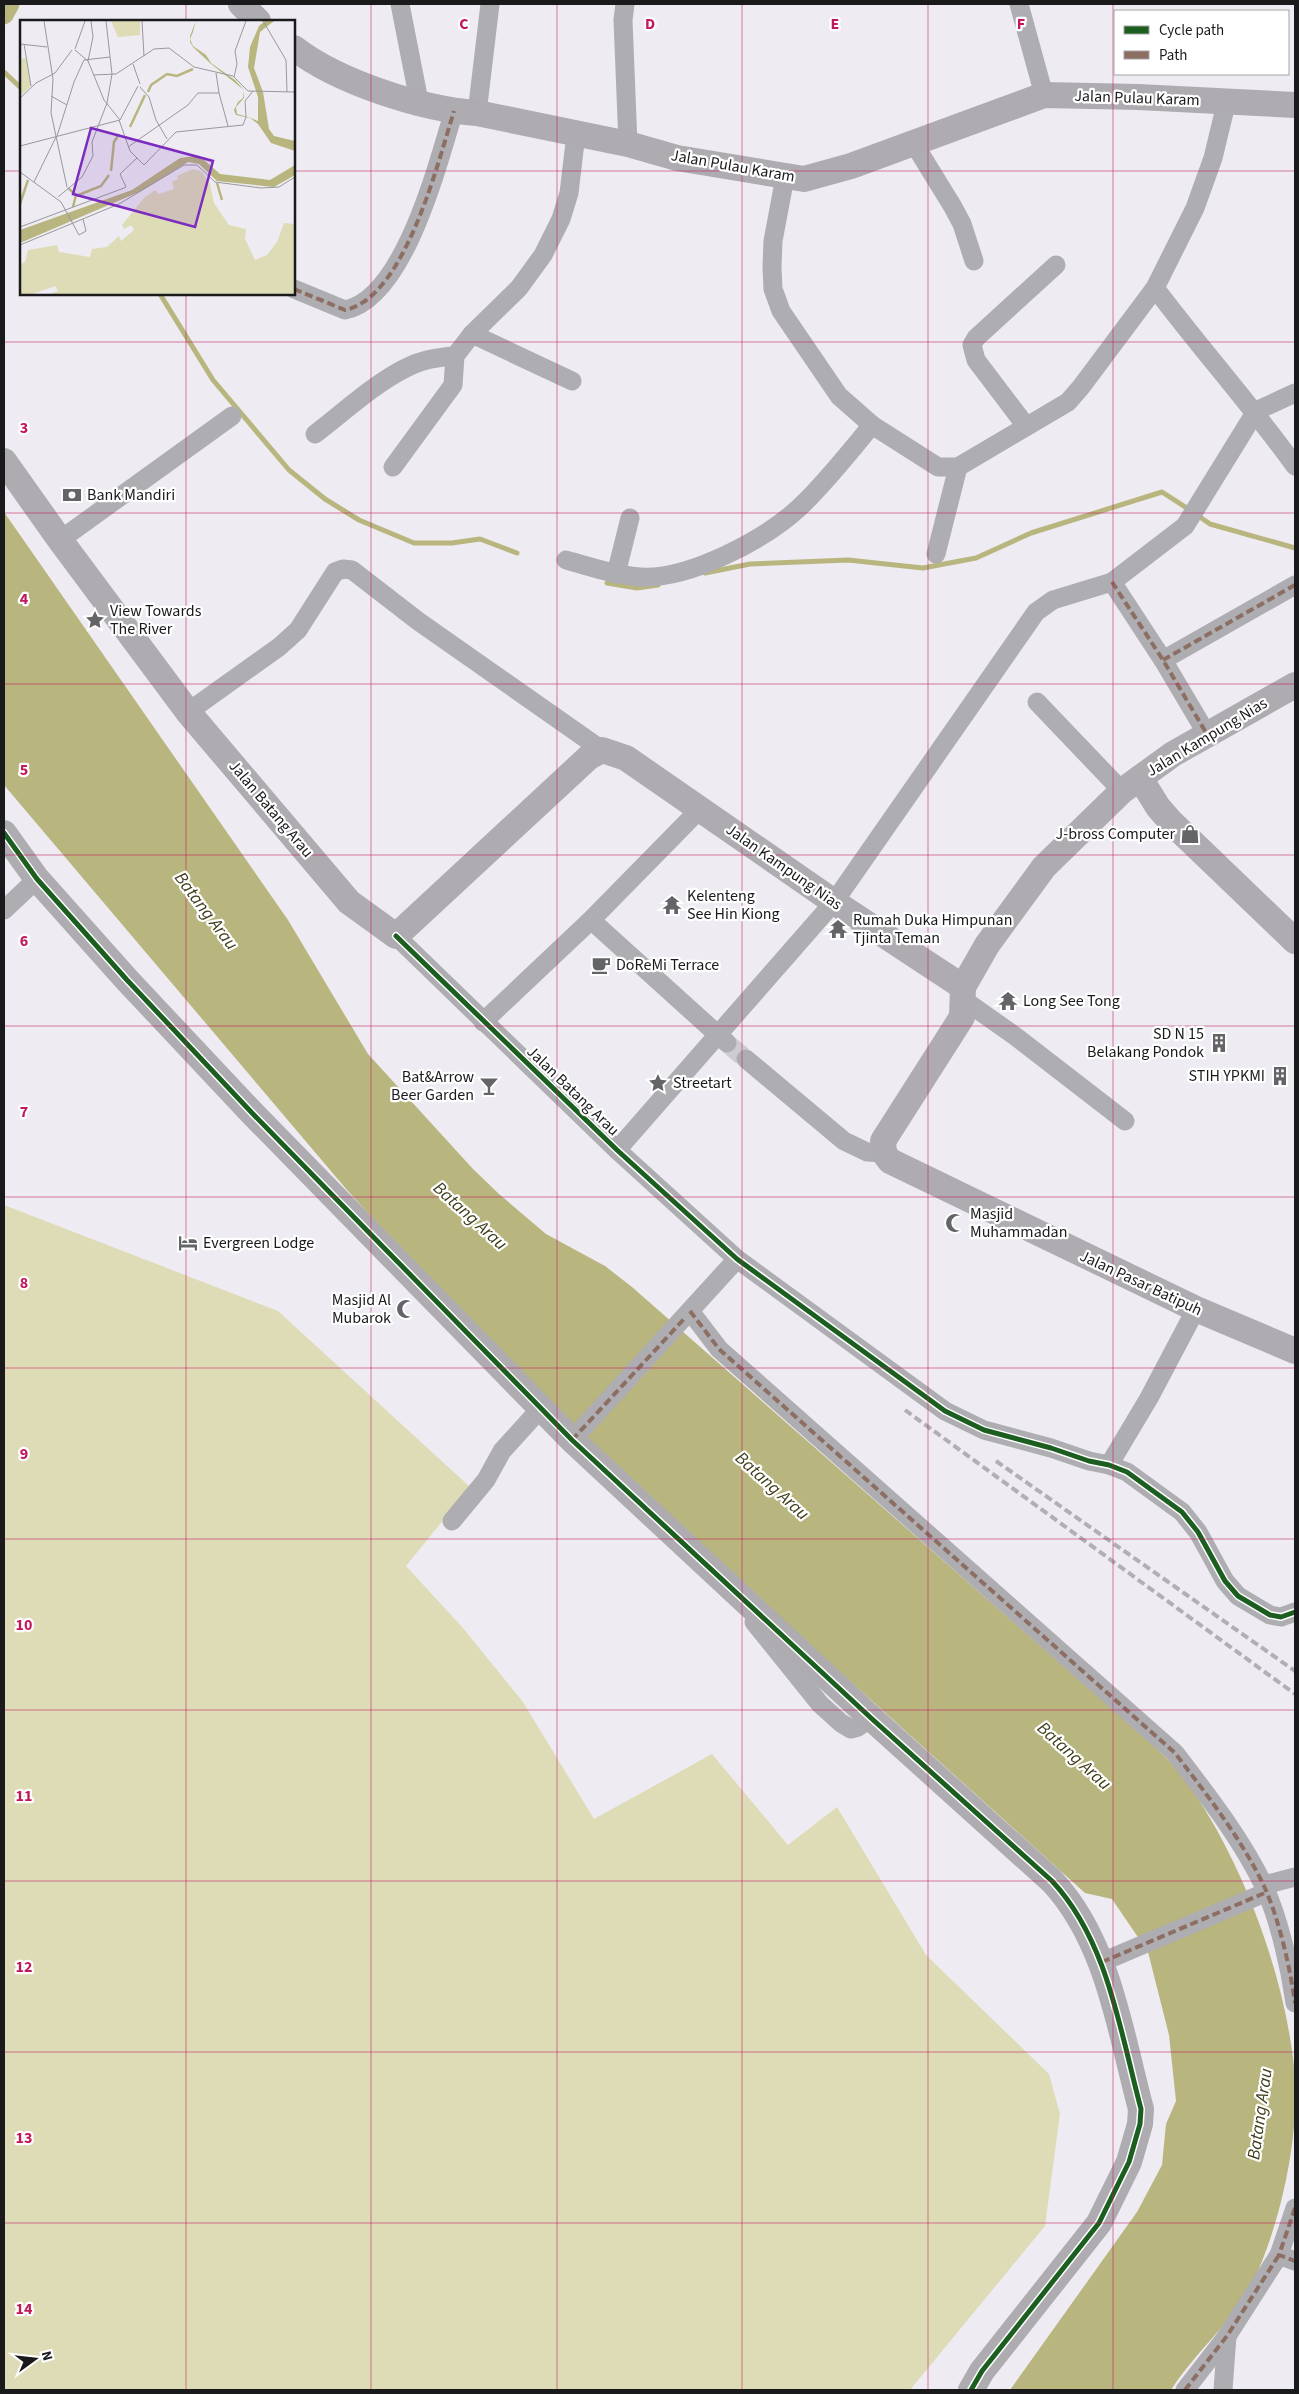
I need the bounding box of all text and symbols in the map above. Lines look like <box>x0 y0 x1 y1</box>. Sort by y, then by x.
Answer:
legend <box>1114 10 1289 75</box>
text: C <box>459 13 469 35</box>
text: D <box>645 13 655 35</box>
text: E <box>831 13 839 35</box>
text: F <box>1017 13 1025 35</box>
inset map <box>20 20 295 295</box>
text: Cycle path <box>1159 20 1224 41</box>
text: Path <box>1159 45 1187 66</box>
street label: Jalan Pulau Karam <box>1074 85 1200 111</box>
street label: Jalan Pulau Karam <box>669 144 797 188</box>
text: 3 <box>20 417 28 439</box>
bank icon: Bank Mandiri <box>61 484 83 506</box>
place label: Bank Mandiri <box>87 484 175 506</box>
text: 4 <box>20 588 29 610</box>
place label: View Towards The River <box>110 600 202 640</box>
place icon: View Towards The River <box>84 609 106 631</box>
street label: Jalan Kampung Nias <box>1143 692 1272 782</box>
street label: Jalan Batang Arau <box>224 756 318 862</box>
text: 5 <box>20 759 28 781</box>
street label: Jalan Kampung Nias <box>722 819 847 915</box>
place label: J-bross Computer <box>1056 823 1175 845</box>
shop icon: J-bross Computer <box>1179 823 1201 845</box>
water label: Batang Arau <box>168 867 244 955</box>
place label: Kelenteng See Hin Kiong <box>687 885 780 925</box>
temple icon: Kelenteng See Hin Kiong <box>661 894 683 916</box>
place label: Rumah Duka Himpunan Tjinta Teman <box>853 909 1012 949</box>
temple icon: Rumah Duka Himpunan Tjinta Teman <box>827 918 849 940</box>
text: 6 <box>20 930 28 952</box>
cafe icon: DoReMi Terrace <box>590 954 612 976</box>
place label: DoReMi Terrace <box>616 954 719 976</box>
temple icon: Long See Tong <box>997 990 1019 1012</box>
place label: Long See Tong <box>1023 990 1120 1012</box>
place label: SD N 15 Belakang Pondok <box>1087 1023 1204 1063</box>
building icon: SD N 15 Belakang Pondok <box>1208 1032 1230 1054</box>
street label: Jalan Batang Arau <box>522 1041 624 1141</box>
place label: STIH YPKMI <box>1189 1065 1265 1087</box>
building icon: STIH YPKMI <box>1269 1065 1291 1087</box>
place label: Bat&Arrow Beer Garden <box>391 1066 474 1106</box>
place icon: Streetart <box>647 1072 669 1094</box>
place label: Streetart <box>673 1072 732 1094</box>
bar icon: Bat&Arrow Beer Garden <box>478 1075 500 1097</box>
text: 7 <box>20 1101 28 1123</box>
water label: Batang Arau <box>427 1176 513 1256</box>
place label: Masjid Muhammadan <box>970 1203 1067 1243</box>
mosque icon: Masjid Muhammadan <box>944 1212 966 1234</box>
hotel icon: Evergreen Lodge <box>177 1232 199 1254</box>
place label: Evergreen Lodge <box>203 1232 314 1254</box>
street label: Jalan Pasar Batipuh <box>1076 1245 1206 1321</box>
text: 8 <box>20 1272 28 1294</box>
place label: Masjid Al Mubarok <box>332 1289 391 1329</box>
mosque icon: Masjid Al Mubarok <box>395 1298 417 1320</box>
text: 9 <box>20 1443 28 1465</box>
water label: Batang Arau <box>729 1446 815 1526</box>
text: 10 <box>16 1614 32 1636</box>
water label: Batang Arau <box>1031 1716 1117 1796</box>
text: 11 <box>16 1785 32 1807</box>
text: 12 <box>16 1956 32 1978</box>
water label: Batang Arau <box>1241 2067 1279 2161</box>
text: 13 <box>16 2127 32 2149</box>
text: 14 <box>16 2298 33 2320</box>
north arrow <box>10 2334 60 2384</box>
text: N <box>36 2349 57 2363</box>

